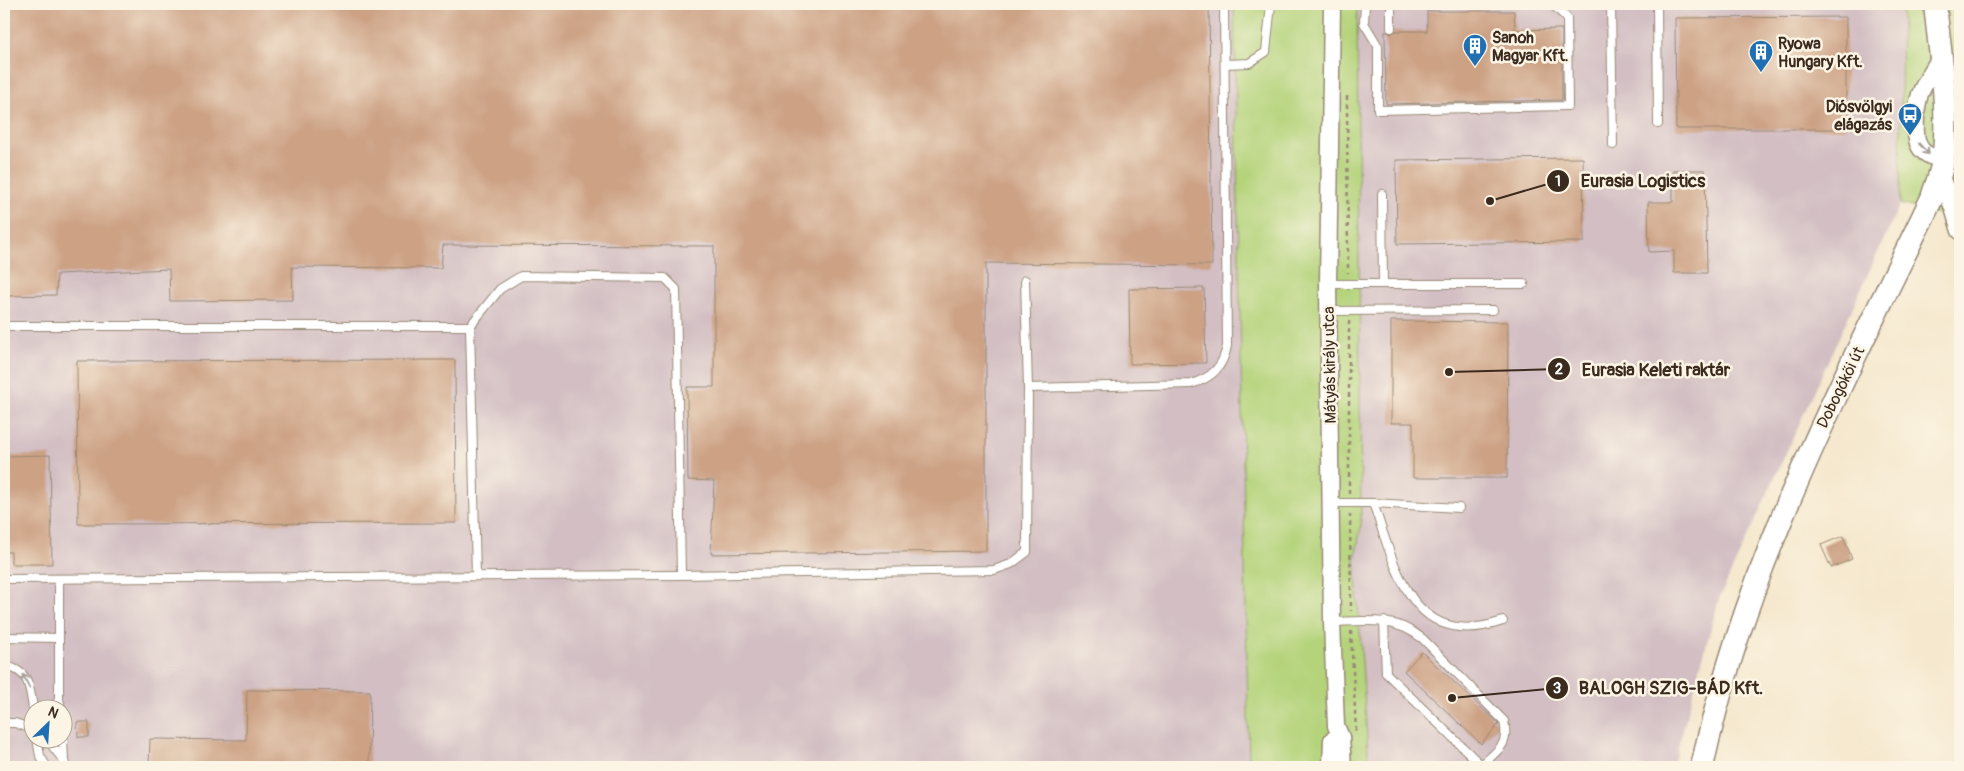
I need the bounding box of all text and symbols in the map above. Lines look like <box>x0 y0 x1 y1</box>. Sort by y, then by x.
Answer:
place label: Sanoh Magyar Kft. <box>1492 28 1569 66</box>
building icon: Sanoh Magyar Kft. <box>1462 33 1488 67</box>
place label: Ryowa Hungary Kft. <box>1778 34 1863 72</box>
building icon: Ryowa Hungary Kft. <box>1748 39 1774 73</box>
place label: Diósvölgyi elágazás <box>1826 97 1893 135</box>
bus stop icon: Diósvölgyi elágazás <box>1897 102 1923 136</box>
one-way arrow <box>1918 143 1929 156</box>
callout: Eurasia Logistics <box>1545 164 1715 197</box>
text: Eurasia Logistics <box>1581 170 1706 193</box>
text: 1 <box>1555 172 1561 191</box>
street label: Mátyás király utca <box>1319 306 1341 424</box>
street label: Dobogókői út <box>1813 343 1869 432</box>
callout: Eurasia Keleti raktár <box>1547 353 1740 386</box>
text: Eurasia Keleti raktár <box>1582 359 1731 382</box>
text: 2 <box>1555 360 1563 379</box>
callout: BALOGH SZIG-BÁD Kft. <box>1544 671 1774 704</box>
one-way arrow <box>20 673 30 688</box>
text: BALOGH SZIG-BÁD Kft. <box>1579 677 1763 700</box>
text: 3 <box>1553 679 1561 698</box>
north arrow <box>22 698 72 748</box>
text: N <box>45 703 61 722</box>

